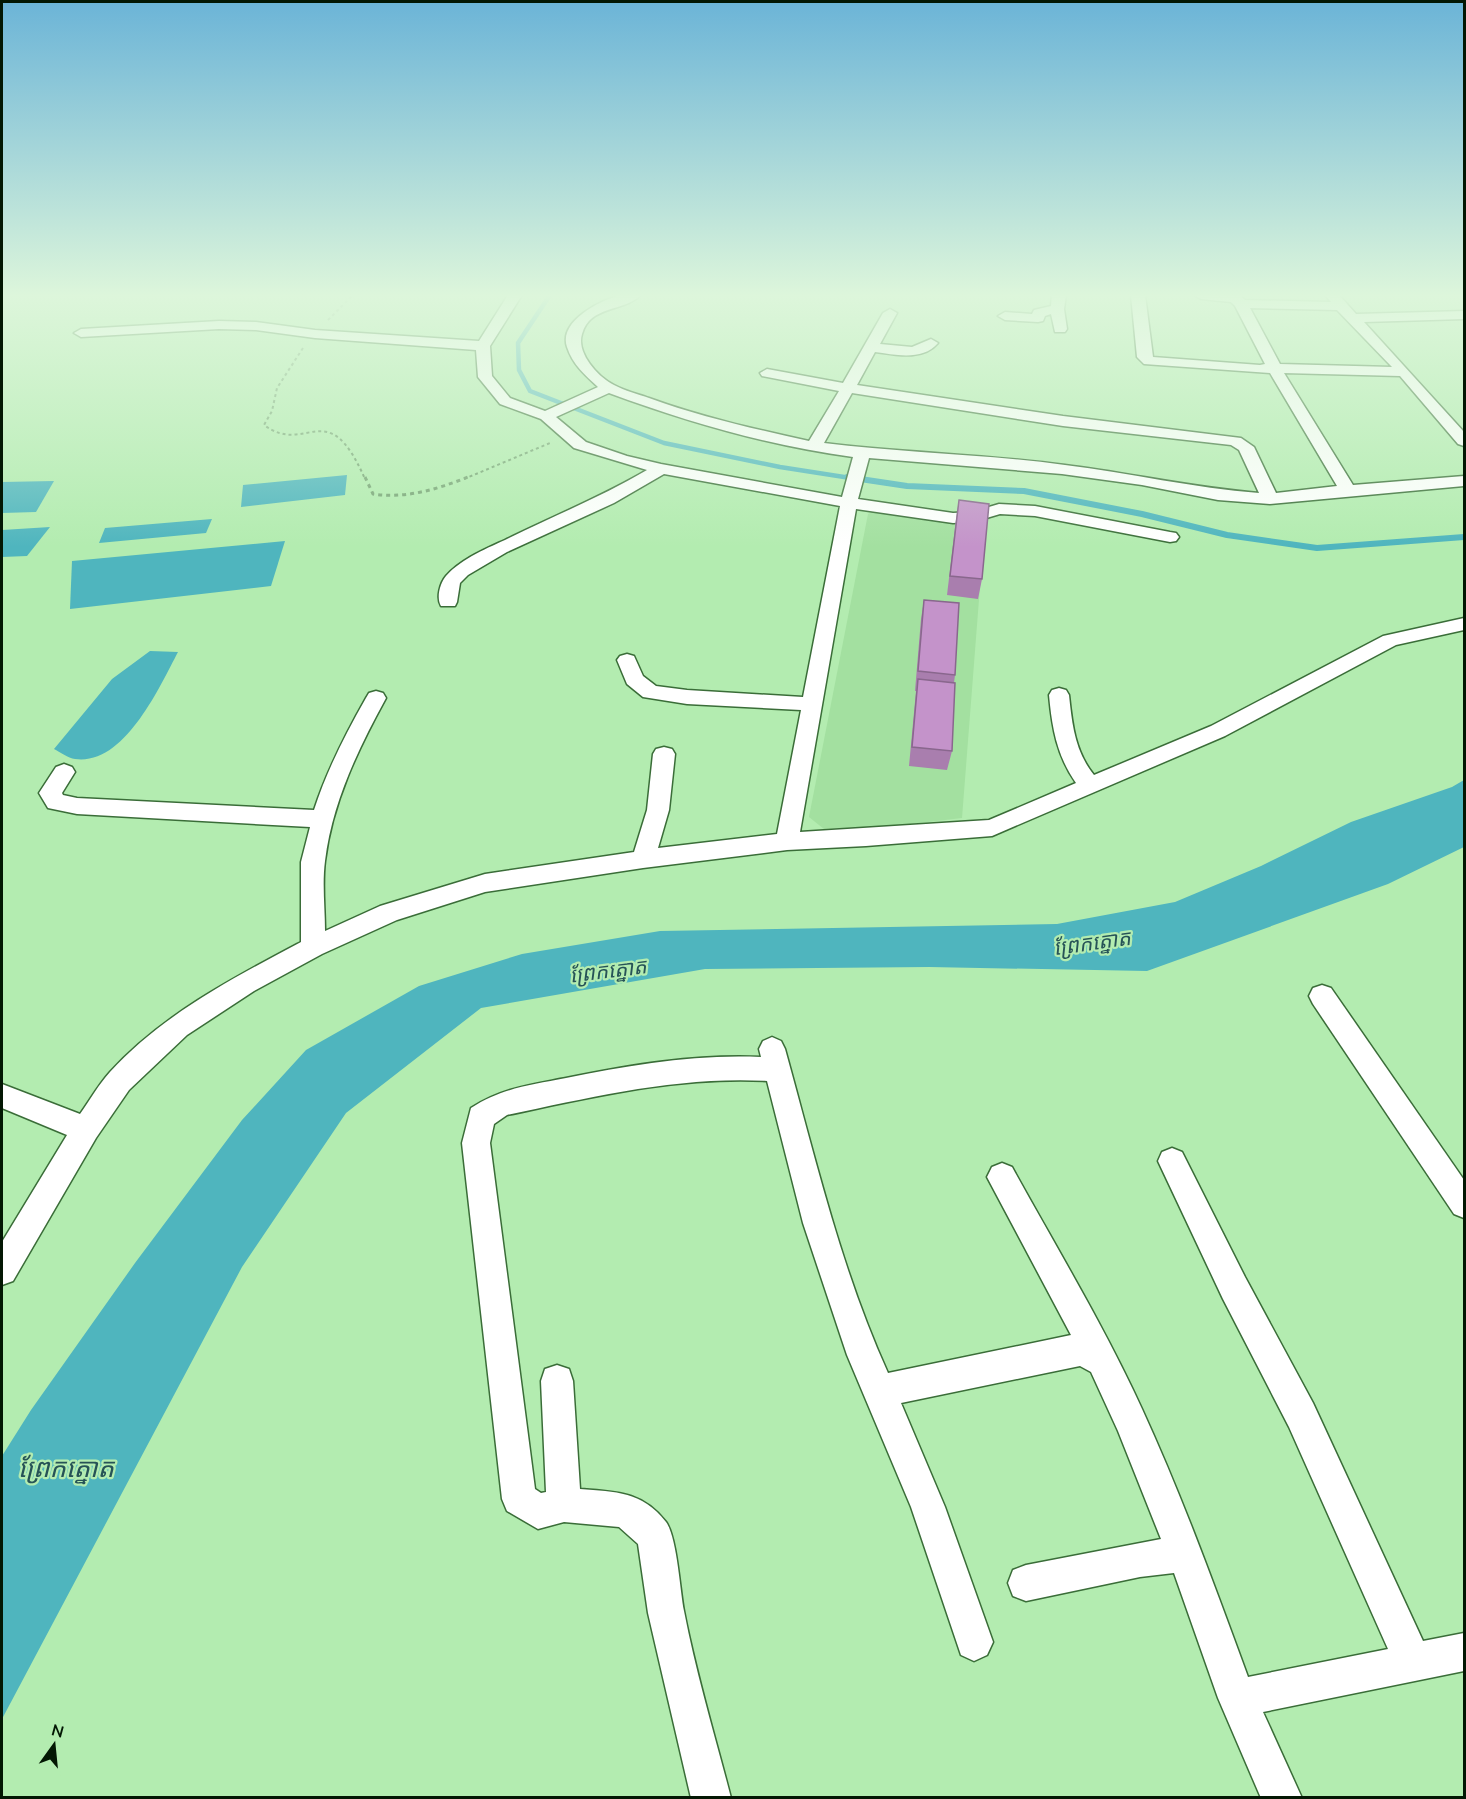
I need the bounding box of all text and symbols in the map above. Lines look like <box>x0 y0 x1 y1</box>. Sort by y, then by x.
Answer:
water label: ព្រែកត្នោត <box>1052 924 1134 962</box>
water label: ព្រែកត្នោត <box>568 952 650 990</box>
water label: ព្រែកត្នោត <box>18 1451 115 1486</box>
north arrow <box>24 1715 84 1775</box>
text: N <box>49 1719 66 1744</box>

